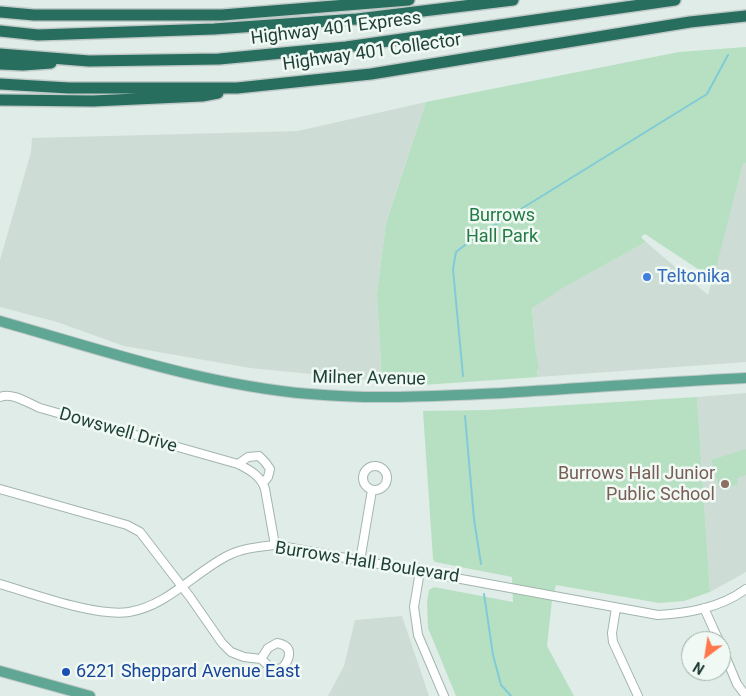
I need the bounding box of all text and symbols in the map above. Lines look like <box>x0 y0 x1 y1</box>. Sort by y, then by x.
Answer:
street label: Highway 401 Express <box>250 8 422 50</box>
street label: Highway 401 Collector <box>281 30 463 76</box>
park label: Burrows Hall Park <box>466 205 538 248</box>
place label: Teltonika <box>657 266 730 288</box>
marker: Teltonika <box>641 271 653 283</box>
street label: Milner Avenue <box>312 367 426 391</box>
street label: Dowswell Drive <box>57 404 179 458</box>
place label: Burrows Hall Junior Public School <box>558 463 715 506</box>
marker: Burrows Hall Junior Public School <box>719 478 731 490</box>
street label: Burrows Hall Boulevard <box>273 538 461 588</box>
north arrow <box>681 631 731 681</box>
text: N <box>690 659 707 677</box>
place label: 6221 Sheppard Avenue East <box>76 661 300 683</box>
marker: 6221 Sheppard Avenue East <box>60 666 72 678</box>

